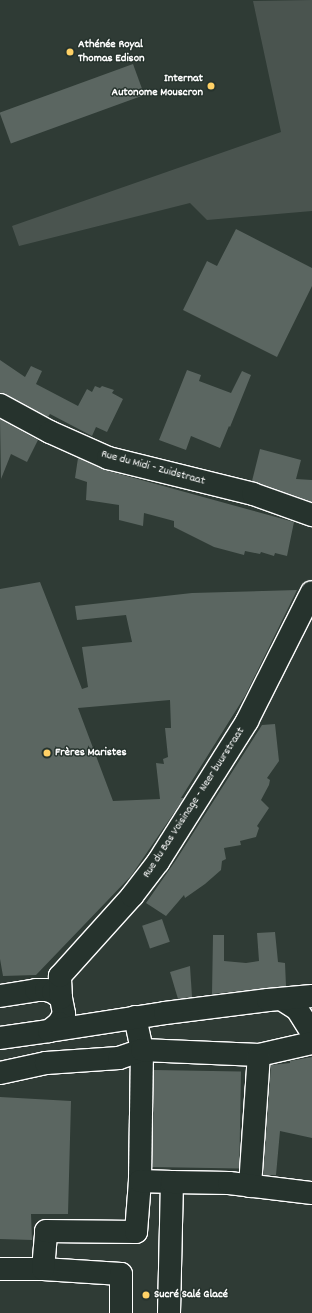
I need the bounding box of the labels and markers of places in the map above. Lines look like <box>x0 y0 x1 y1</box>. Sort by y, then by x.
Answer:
place label: Athénée Royal Thomas Edison <box>78 38 145 66</box>
marker: Athénée Royal Thomas Edison <box>65 47 75 57</box>
place label: Internat Autonome Mouscron <box>112 72 203 100</box>
marker: Internat Autonome Mouscron <box>206 81 216 91</box>
place label: Frères Maristes <box>55 746 127 760</box>
marker: Frères Maristes <box>42 748 52 758</box>
place label: Sucré Salé Glacé <box>154 1288 228 1302</box>
marker: Sucré Salé Glacé <box>141 1290 151 1300</box>

